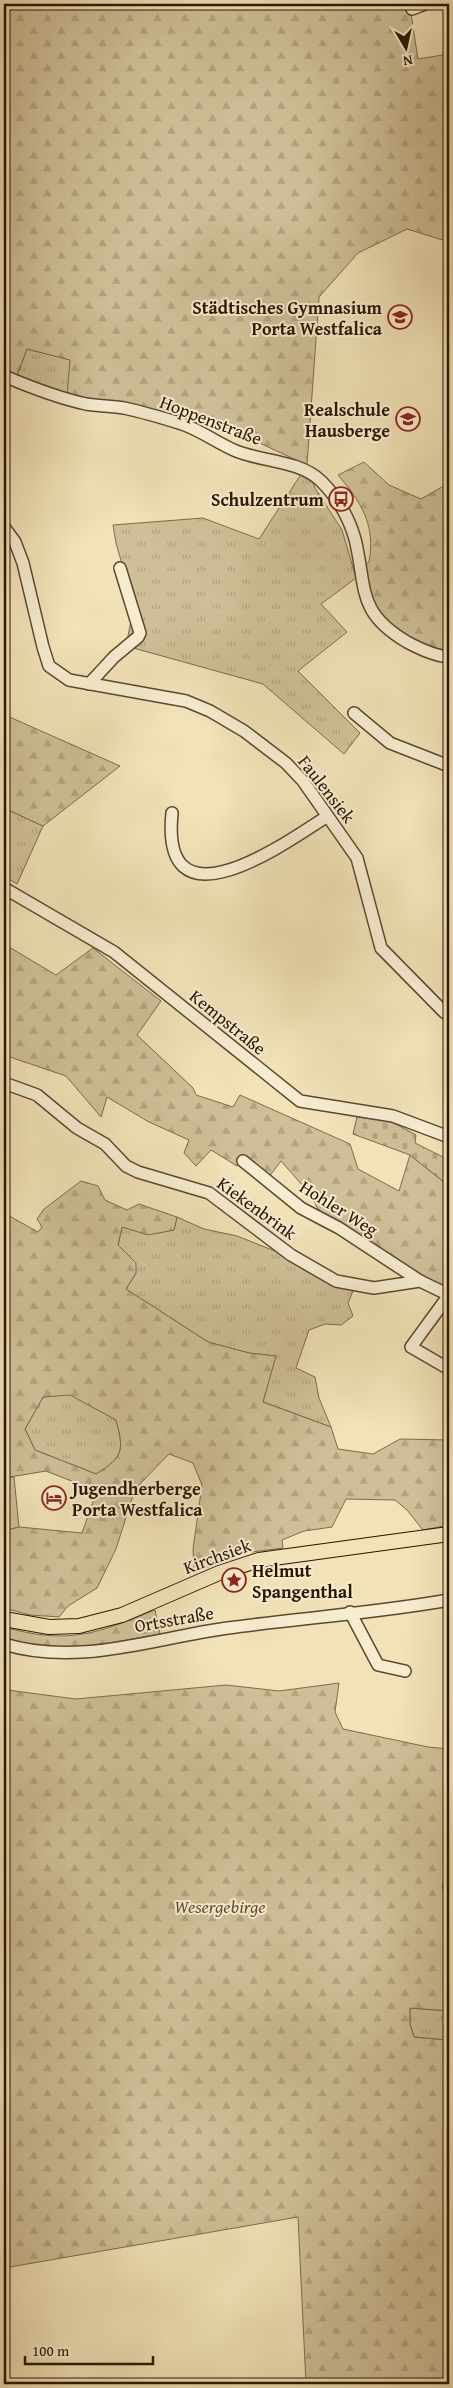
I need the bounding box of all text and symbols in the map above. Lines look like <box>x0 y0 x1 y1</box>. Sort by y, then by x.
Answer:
north arrow <box>380 22 430 72</box>
text: N <box>401 50 414 72</box>
place label: Städtisches Gymnasium Porta Westfalica <box>192 294 383 342</box>
school or university icon: Städtisches Gymnasium Porta Westfalica <box>387 304 413 330</box>
street label: Hoppenstraße <box>156 388 266 452</box>
place label: Realschule Hausberge <box>304 396 390 444</box>
school or university icon: Realschule Hausberge <box>395 406 421 432</box>
place label: Schulzentrum <box>211 486 325 513</box>
bus stop icon: Schulzentrum <box>328 486 354 512</box>
street label: Faulensiek <box>292 749 363 829</box>
street label: Kempstraße <box>184 983 272 1061</box>
street label: Kiekenbrink <box>212 1170 303 1247</box>
street label: Hohler Weg <box>294 1173 384 1243</box>
place label: Jugendherberge Porta Westfalica <box>69 1475 203 1523</box>
hotel icon: Jugendherberge Porta Westfalica <box>41 1485 67 1511</box>
street label: Kirchsiek <box>179 1531 256 1581</box>
place label: Helmut Spangenthal <box>252 1557 353 1605</box>
place icon: Helmut Spangenthal <box>221 1567 247 1593</box>
street label: Ortsstraße <box>132 1599 216 1639</box>
park label: Wesergebirge <box>174 1893 266 1920</box>
scale bar <box>25 2333 152 2365</box>
text: 100 m <box>32 2340 70 2361</box>

